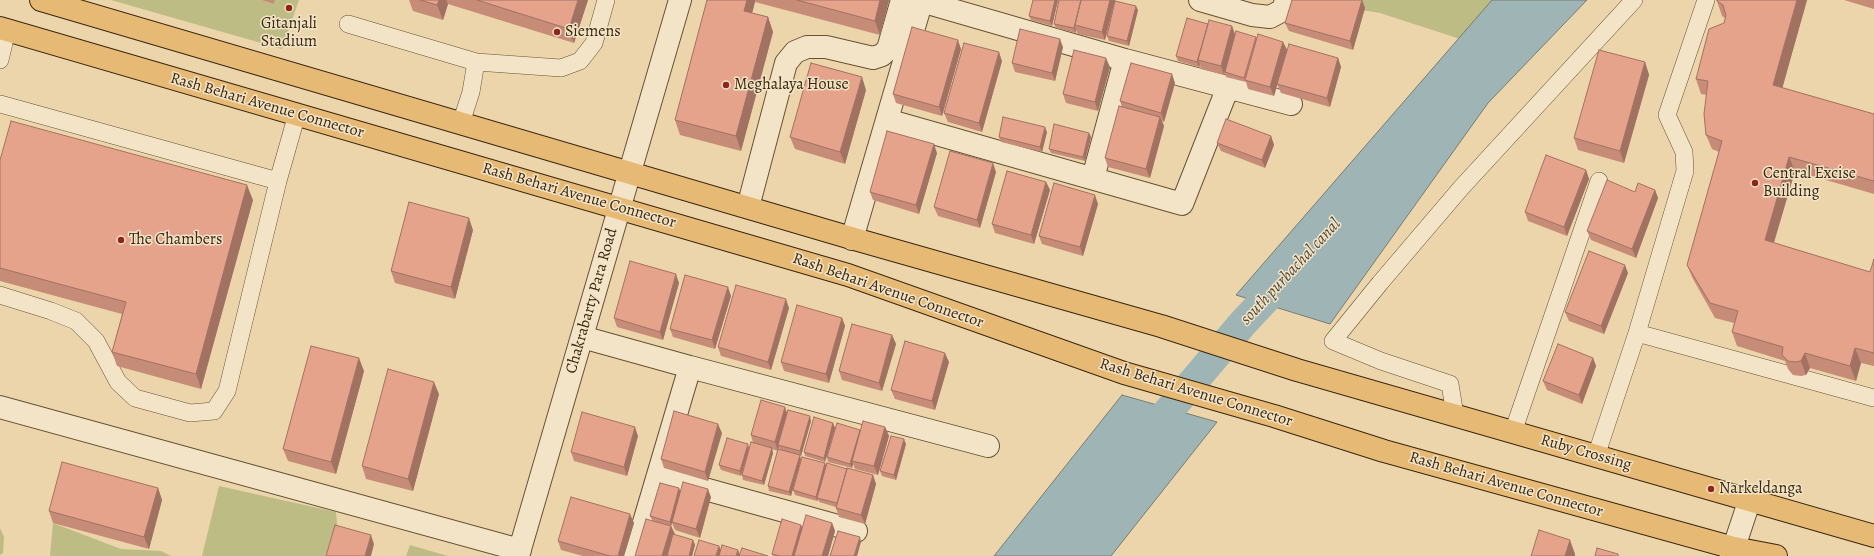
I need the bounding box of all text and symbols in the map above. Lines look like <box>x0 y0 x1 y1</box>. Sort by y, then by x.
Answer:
marker: Gitanjali Stadium <box>284 3 294 13</box>
place label: Gitanjali Stadium <box>261 14 317 52</box>
place label: Siemens <box>565 22 621 42</box>
marker: Siemens <box>552 27 562 37</box>
street label: Rash Behari Avenue Connector <box>168 69 366 143</box>
place label: Meghalaya House <box>734 75 849 95</box>
marker: Meghalaya House <box>721 80 731 90</box>
street label: Rash Behari Avenue Connector <box>480 159 678 233</box>
place label: Central Excise Building <box>1763 164 1856 202</box>
marker: Central Excise Building <box>1750 178 1760 188</box>
water label: south purbachal canal <box>1237 215 1345 329</box>
street label: Chakrabarty Para Road <box>562 226 622 376</box>
place label: The Chambers <box>129 230 222 250</box>
marker: The Chambers <box>116 235 126 245</box>
street label: Rash Behari Avenue Connector <box>790 249 986 333</box>
street label: Rash Behari Avenue Connector <box>1097 354 1295 432</box>
street label: Ruby Crossing <box>1538 431 1634 475</box>
street label: Rash Behari Avenue Connector <box>1407 448 1605 522</box>
place label: Narkeldanga <box>1719 479 1803 499</box>
marker: Narkeldanga <box>1706 484 1716 494</box>

